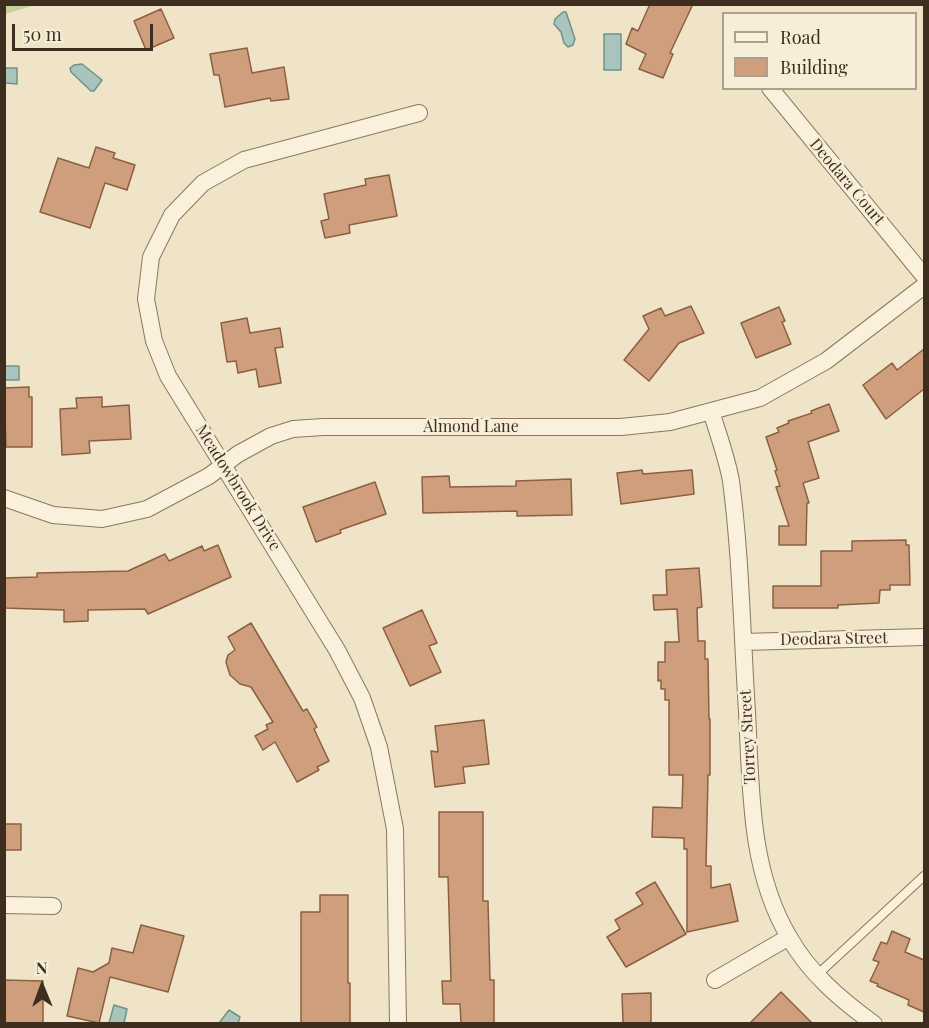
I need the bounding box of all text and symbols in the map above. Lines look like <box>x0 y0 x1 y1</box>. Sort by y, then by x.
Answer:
scale bar <box>15 12 156 50</box>
legend <box>722 12 917 90</box>
text: 50 m <box>23 22 62 46</box>
text: Road <box>780 25 821 49</box>
text: Building <box>780 55 848 79</box>
street label: Deodara Court <box>805 135 889 229</box>
street label: Almond Lane <box>423 417 519 437</box>
street label: Meadowbrook Drive <box>191 421 285 555</box>
street label: Deodara Street <box>780 628 888 650</box>
street label: Torrey Street <box>736 689 760 785</box>
north arrow <box>12 956 72 1016</box>
text: N <box>36 957 48 978</box>

